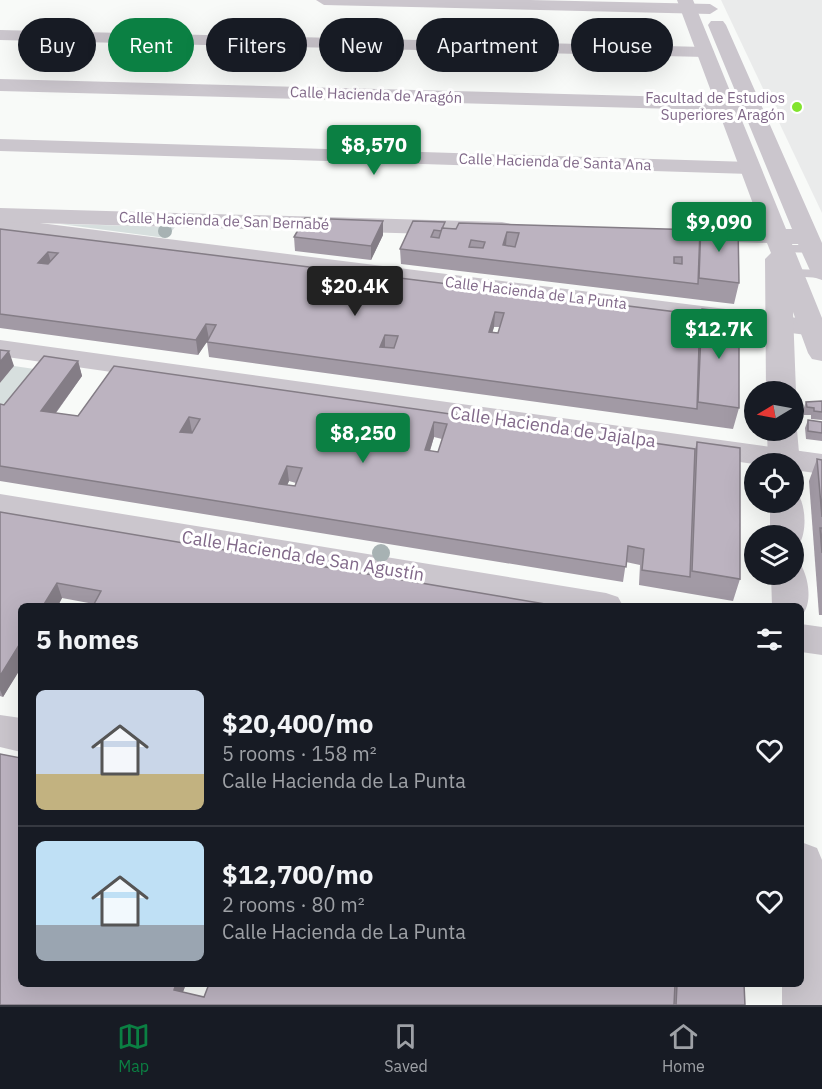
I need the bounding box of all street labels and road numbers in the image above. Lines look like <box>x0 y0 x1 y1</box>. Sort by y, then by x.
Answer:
street label: Calle Hacienda de Aragón <box>290 82 462 107</box>
street label: Calle Hacienda de Santa Ana <box>458 149 652 174</box>
street label: Calle Hacienda de San Bernabé <box>119 207 329 234</box>
street label: Calle Hacienda de La Punta <box>444 272 628 313</box>
street label: Calle Hacienda de Jajalpa <box>449 401 658 452</box>
street label: Calle Hacienda de San Agustín <box>180 525 426 586</box>

